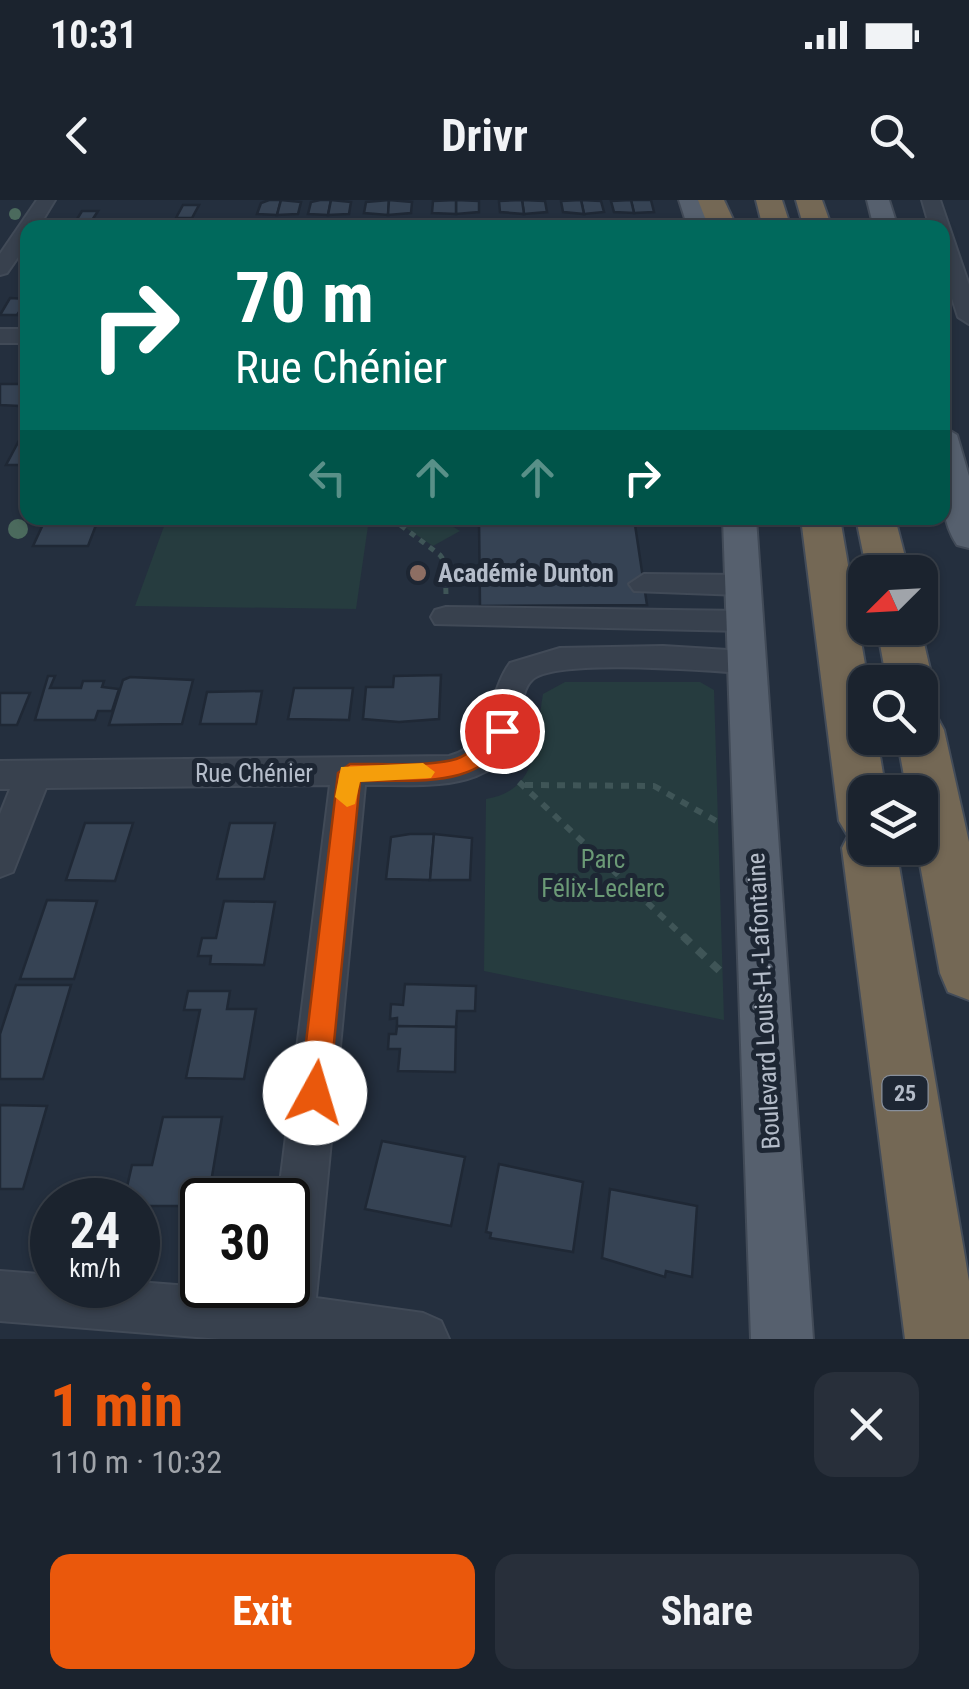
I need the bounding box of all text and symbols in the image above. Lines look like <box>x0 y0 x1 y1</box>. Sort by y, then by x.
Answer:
text: 10:31 <box>50 13 137 57</box>
icon: back <box>50 108 105 163</box>
icon: search <box>864 108 919 163</box>
text: Drivr <box>441 109 528 162</box>
text: 70 m <box>235 257 374 339</box>
icon: right <box>70 260 200 390</box>
text: Rue Chénier <box>235 341 447 394</box>
icon: left <box>300 450 355 505</box>
icon: ahead <box>405 450 460 505</box>
icon: ahead <box>510 450 565 505</box>
icon: right <box>615 450 670 505</box>
north arrow <box>848 555 938 645</box>
map controls <box>848 555 938 865</box>
place label: Académie Dunton <box>438 559 614 588</box>
marker: Académie Dunton <box>407 562 429 584</box>
button: search <box>848 665 938 755</box>
pin <box>460 689 545 774</box>
icon: arrive <box>475 704 530 759</box>
street label: Rue Chénier <box>195 759 313 788</box>
button: layers <box>848 775 938 865</box>
park label: Parc Félix-Leclerc <box>541 845 665 903</box>
street label: Boulevard Louis-H.-Lafontaine <box>741 852 786 1150</box>
position arrow <box>263 1041 367 1145</box>
road number: 25 <box>882 1076 928 1110</box>
speed limit sign: 30 <box>180 1178 310 1308</box>
text: 24 <box>70 1202 120 1260</box>
text: km/h <box>69 1254 121 1283</box>
text: 1 min <box>50 1370 183 1441</box>
button: close <box>814 1372 919 1477</box>
text: 110 m · 10:32 <box>50 1443 222 1481</box>
button: Exit <box>50 1554 475 1669</box>
button: Share <box>495 1554 919 1669</box>

